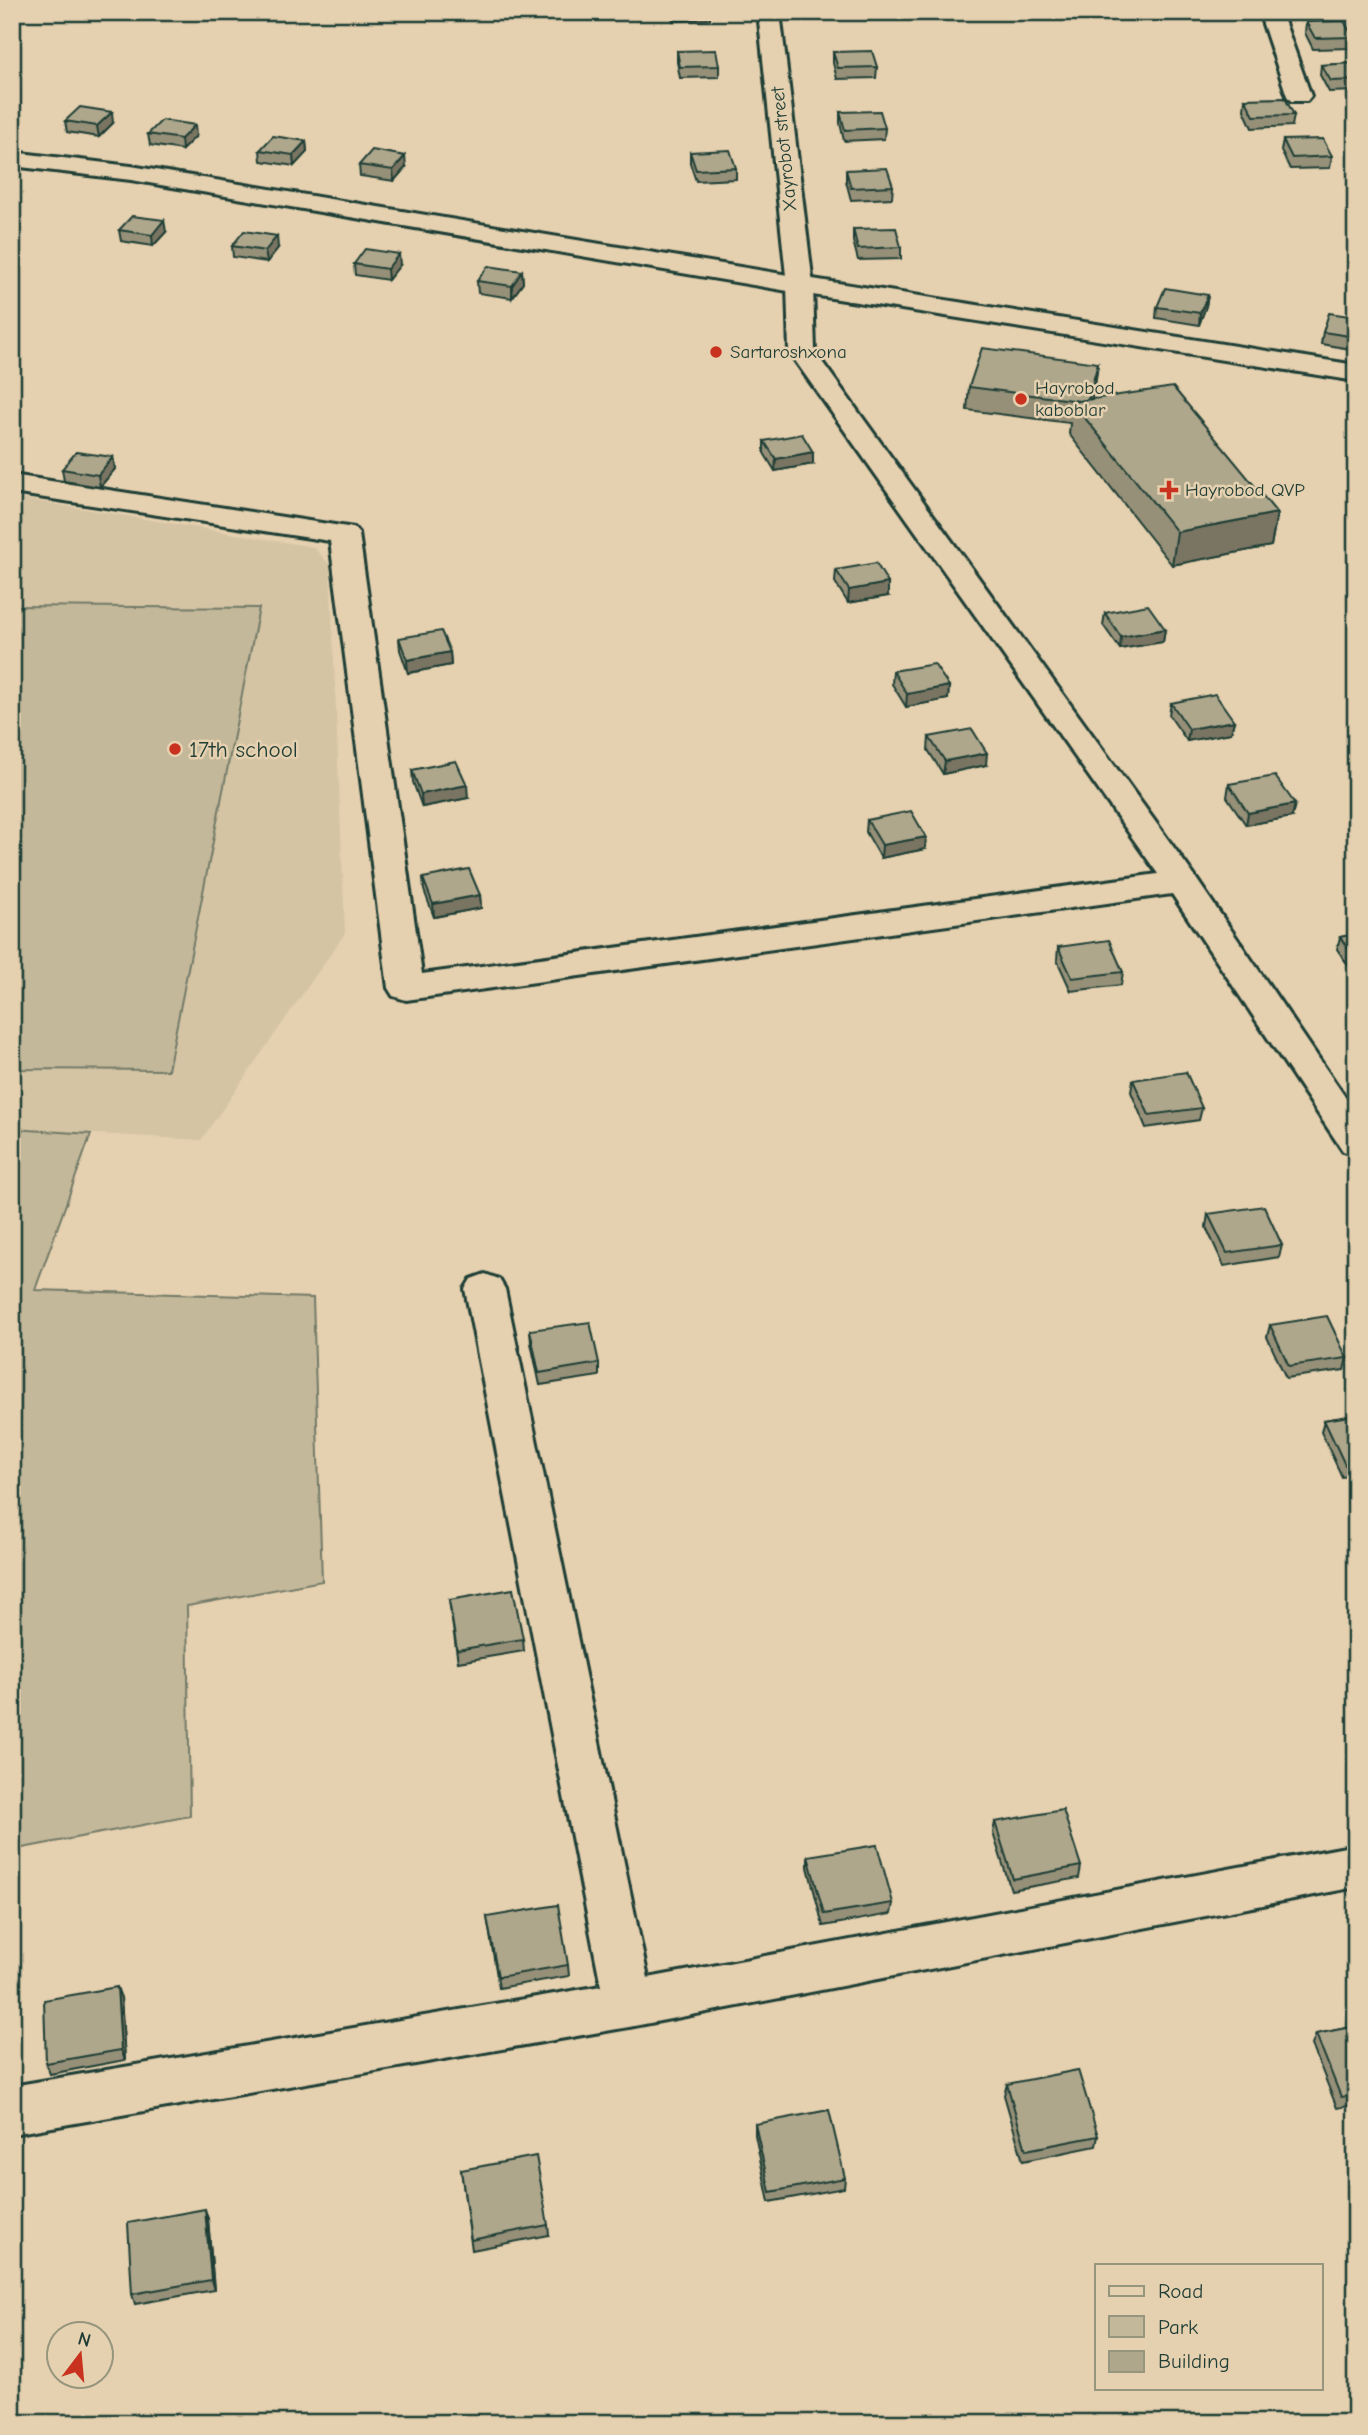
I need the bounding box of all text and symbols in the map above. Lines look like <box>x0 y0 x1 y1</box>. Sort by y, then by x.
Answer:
street label: Xayrobot street <box>766 85 801 213</box>
place label: Sartaroshxona <box>730 341 847 363</box>
marker: Sartaroshxona <box>708 344 724 360</box>
place label: Hayrobod kaboblar <box>1035 377 1115 421</box>
marker: Hayrobod kaboblar <box>1013 391 1029 407</box>
place label: Hayrobod QVP <box>1185 479 1305 501</box>
marker: Hayrobod QVP <box>1159 480 1179 500</box>
place label: 17th school <box>189 736 298 763</box>
marker: 17th school <box>167 741 183 757</box>
legend <box>1095 2264 1322 2390</box>
text: Road <box>1158 2279 1203 2303</box>
text: Park <box>1158 2315 1198 2339</box>
north arrow <box>46 2320 116 2390</box>
text: N <box>75 2327 93 2352</box>
text: Building <box>1158 2349 1230 2373</box>

